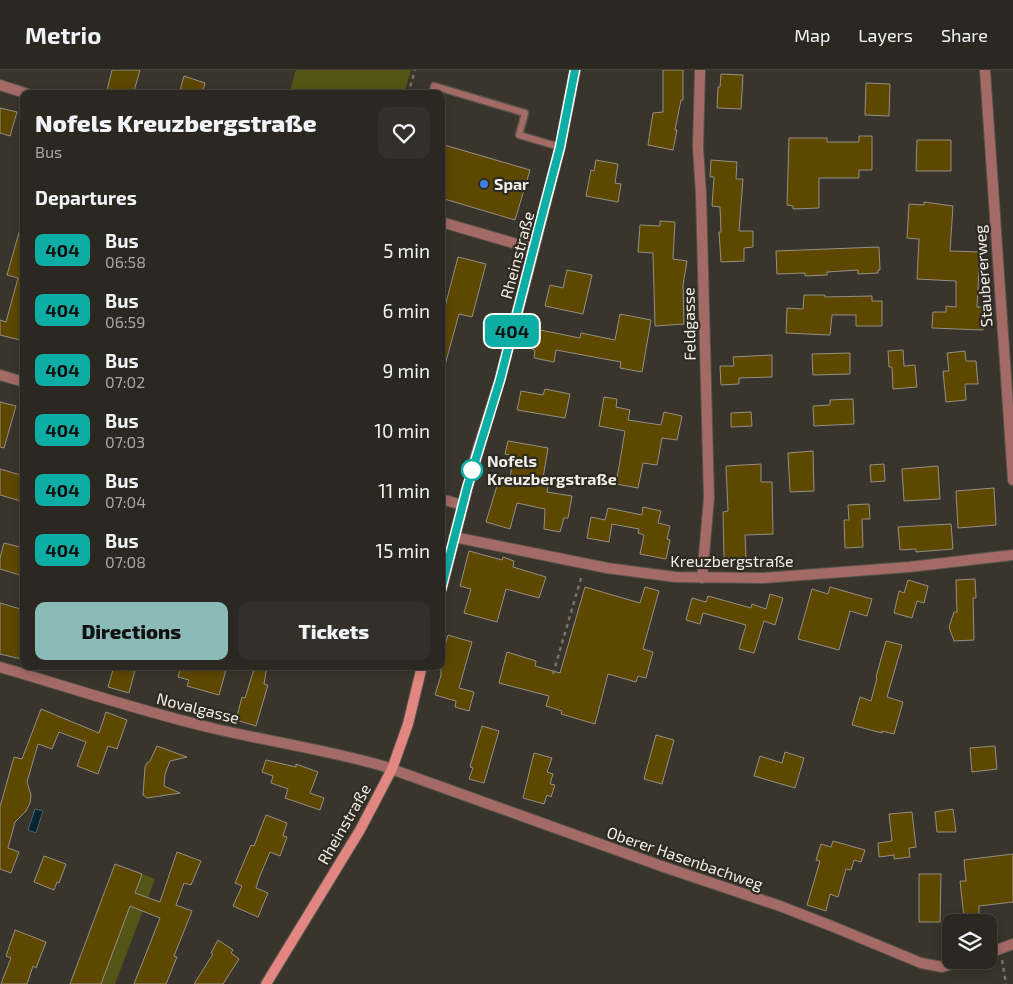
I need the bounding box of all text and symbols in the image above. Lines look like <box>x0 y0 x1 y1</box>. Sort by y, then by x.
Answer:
text: Metrio <box>25 20 101 49</box>
text: Map <box>794 24 830 46</box>
text: Layers <box>858 24 913 46</box>
text: Share <box>941 24 988 46</box>
button: heart <box>378 107 430 159</box>
text: Nofels Kreuzbergstraße <box>35 108 317 137</box>
text: Bus <box>35 142 62 161</box>
place label: Spar <box>494 174 529 193</box>
marker: Spar <box>478 178 490 190</box>
text: Departures <box>35 186 137 209</box>
street label: Rheinstraße <box>496 209 537 301</box>
street label: Staubererweg <box>969 224 996 328</box>
text: Bus <box>105 229 139 252</box>
text: 404 <box>45 239 80 261</box>
text: 5 min <box>383 239 430 262</box>
text: 06:58 <box>105 252 146 271</box>
street label: Feldgasse <box>678 287 699 361</box>
text: Bus <box>105 289 139 312</box>
text: 404 <box>45 299 80 321</box>
text: 6 min <box>382 299 430 322</box>
text: 06:59 <box>105 312 145 331</box>
line badge: 404 <box>483 315 541 347</box>
text: 404 <box>495 320 529 342</box>
text: Bus <box>105 349 139 372</box>
text: 404 <box>45 359 80 381</box>
text: 9 min <box>382 359 430 382</box>
text: 07:02 <box>105 372 145 391</box>
text: Bus <box>105 409 139 432</box>
text: 404 <box>45 419 80 441</box>
text: 10 min <box>374 419 430 442</box>
text: 07:03 <box>105 432 145 451</box>
place label: Nofels Kreuzbergstraße <box>487 451 617 488</box>
marker: Nofels Kreuzbergstraße <box>461 459 483 481</box>
text: Bus <box>105 469 139 492</box>
text: 404 <box>45 479 80 501</box>
text: 11 min <box>378 479 430 502</box>
text: 07:04 <box>105 492 146 511</box>
text: Bus <box>105 529 139 552</box>
text: 404 <box>45 539 80 561</box>
text: 15 min <box>376 539 430 562</box>
street label: Kreuzbergstraße <box>670 551 794 570</box>
text: 07:08 <box>105 552 146 571</box>
button: Directions <box>35 602 228 660</box>
button: Tickets <box>238 602 430 660</box>
street label: Novalgasse <box>155 688 242 727</box>
street label: Rheinstraße <box>313 780 374 867</box>
street label: Oberer Hasenbachweg <box>605 822 766 893</box>
map controls <box>942 914 997 969</box>
button: layers <box>942 914 997 969</box>

